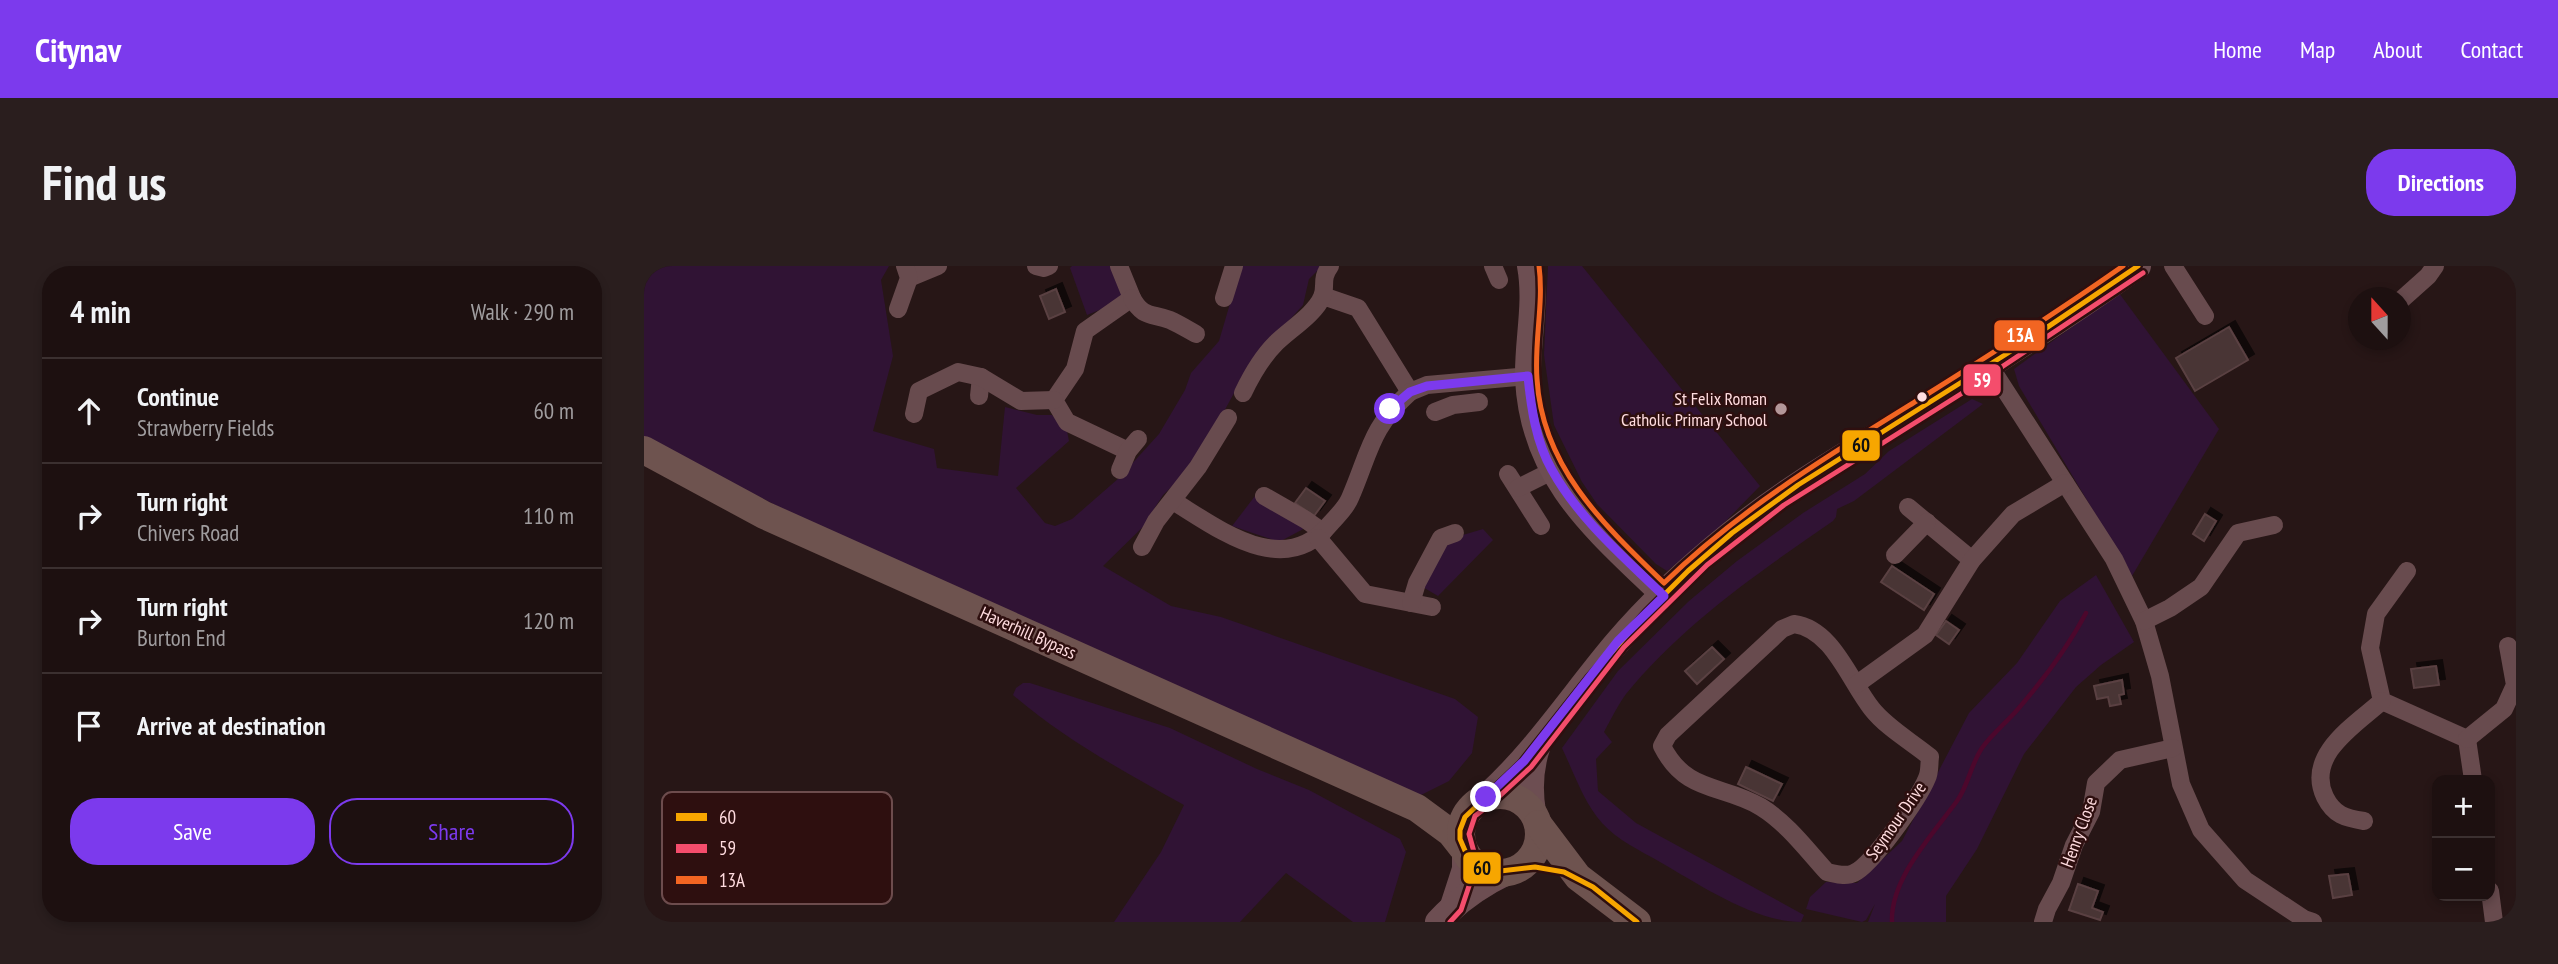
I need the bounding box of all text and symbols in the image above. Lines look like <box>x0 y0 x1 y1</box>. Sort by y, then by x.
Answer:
text: Citynav <box>35 28 121 71</box>
text: Home <box>2213 34 2262 65</box>
text: Map <box>2300 34 2335 65</box>
text: About <box>2373 34 2422 65</box>
text: Contact <box>2460 34 2523 65</box>
button: Directions <box>2366 149 2516 216</box>
text: Find us <box>42 150 166 214</box>
north arrow <box>2348 287 2411 350</box>
text: 4 min <box>70 292 131 331</box>
text: Walk · 290 m <box>471 297 574 326</box>
line badge: 13A <box>1993 319 2046 352</box>
text: 13A <box>2006 323 2034 347</box>
line badge: 59 <box>1962 363 2002 397</box>
text: 59 <box>1973 368 1991 392</box>
text: Continue <box>137 380 219 413</box>
place label: St Felix Roman Catholic Primary School <box>1621 387 1768 431</box>
unlabelled marker <box>1915 390 1929 404</box>
icon: ahead <box>70 392 108 430</box>
route start <box>1374 393 1405 424</box>
text: 60 m <box>533 396 574 425</box>
marker: St Felix Roman Catholic Primary School <box>1773 401 1789 417</box>
text: Strawberry Fields <box>137 413 274 442</box>
line badge: 60 <box>1841 429 1881 462</box>
text: 60 <box>1852 433 1870 457</box>
text: Turn right <box>137 485 228 518</box>
icon: right <box>70 497 108 535</box>
text: 110 m <box>523 501 574 530</box>
text: Chivers Road <box>137 518 239 547</box>
text: Turn right <box>137 590 228 623</box>
street label: Haverhill Bypass <box>977 601 1080 664</box>
icon: right <box>70 602 108 640</box>
text: 120 m <box>523 606 574 635</box>
text: Burton End <box>137 623 226 652</box>
icon: arrive <box>70 707 108 745</box>
text: Arrive at destination <box>137 709 326 742</box>
map controls <box>2432 775 2495 901</box>
button: + <box>2432 775 2495 838</box>
street label: Seymour Drive <box>1860 777 1931 864</box>
route end <box>1470 781 1501 812</box>
legend <box>662 792 892 904</box>
street label: Henry Close <box>2055 793 2102 870</box>
button: Save <box>70 798 315 865</box>
button: Share <box>329 798 574 865</box>
text: 60 <box>719 805 736 829</box>
text: 59 <box>719 836 736 860</box>
button: − <box>2432 838 2495 901</box>
line badge: 60 <box>1462 851 1502 885</box>
text: 60 <box>1473 856 1491 880</box>
text: 13A <box>719 868 745 892</box>

